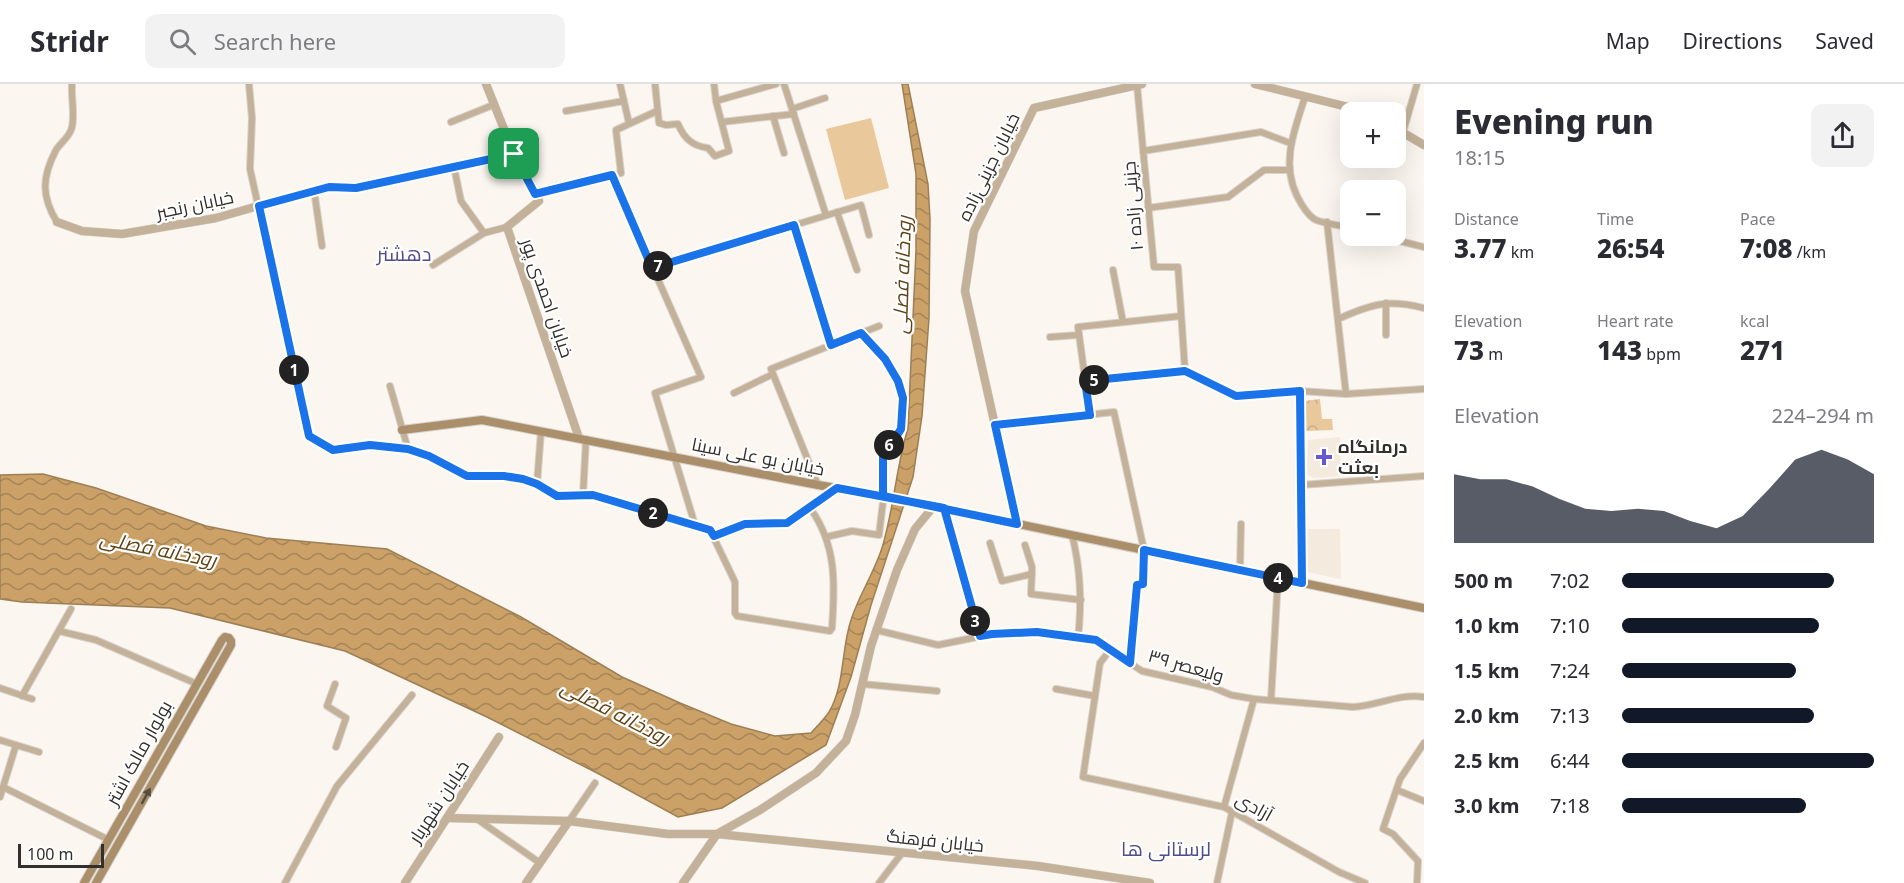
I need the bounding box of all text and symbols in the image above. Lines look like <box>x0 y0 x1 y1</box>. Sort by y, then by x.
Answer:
search box <box>145 14 565 68</box>
text: Stridr <box>30 22 109 60</box>
icon: search <box>166 25 199 58</box>
text: Search here <box>214 26 336 56</box>
text: Map <box>1606 27 1650 55</box>
text: Directions <box>1683 27 1782 55</box>
text: Saved <box>1815 27 1874 55</box>
text: Evening run <box>1454 99 1654 144</box>
map controls <box>1340 102 1406 246</box>
button: + <box>1340 102 1406 168</box>
button: share <box>1811 104 1874 167</box>
street label: خیابان جزینی‌زاده <box>952 108 1025 225</box>
pin <box>488 128 539 179</box>
icon: arrive <box>497 137 530 170</box>
text: 18:15 <box>1454 144 1505 171</box>
street label: جزینی زاده ۱۰ <box>1116 160 1148 252</box>
button: − <box>1340 180 1406 246</box>
street label: خیابان رنجبر <box>153 184 236 224</box>
text: Distance <box>1454 208 1519 230</box>
text: Time <box>1597 208 1634 230</box>
text: Pace <box>1740 208 1775 230</box>
water label: رودخانه فصلی <box>886 214 917 334</box>
text: 3.77 <box>1454 230 1507 266</box>
text: 26:54 <box>1597 230 1665 266</box>
text: 7:08 <box>1740 230 1793 266</box>
street label: خیابان احمدی پور <box>515 234 580 361</box>
district label: دهشتر <box>376 240 431 267</box>
text: km <box>1507 241 1534 263</box>
text: /km <box>1793 241 1826 263</box>
pin: 7 <box>643 251 673 281</box>
text: 7 <box>653 255 663 277</box>
text: Elevation <box>1454 310 1522 332</box>
text: Heart rate <box>1597 310 1673 332</box>
text: kcal <box>1740 310 1769 332</box>
text: 73 <box>1454 332 1484 368</box>
text: 143 <box>1597 332 1642 368</box>
text: 271 <box>1740 332 1785 368</box>
text: m <box>1484 343 1503 365</box>
text: bpm <box>1642 343 1681 365</box>
pin: 1 <box>279 355 309 385</box>
text: 1 <box>289 359 299 381</box>
pin: 5 <box>1079 365 1109 395</box>
text: 5 <box>1089 369 1099 391</box>
text: Elevation <box>1454 402 1539 429</box>
text: 224–294 m <box>1771 402 1874 429</box>
pin: 6 <box>874 430 904 460</box>
street label: خیابان بو علی سینا <box>690 431 827 481</box>
text: 6 <box>884 434 894 456</box>
place label: درمانگاه بعثت <box>1338 434 1407 479</box>
marker: درمانگاه بعثت <box>1315 448 1333 466</box>
pin: 2 <box>638 498 668 528</box>
text: 2 <box>648 502 658 524</box>
water label: رودخانه فصلی <box>98 524 220 573</box>
pin: 4 <box>1263 563 1293 593</box>
text: 4 <box>1273 567 1283 589</box>
text: 500 m <box>1454 567 1513 594</box>
text: 7:02 <box>1550 567 1590 594</box>
pin: 3 <box>960 606 990 636</box>
text: 3 <box>970 610 980 632</box>
text: 1.0 km <box>1454 612 1520 639</box>
text: 7:10 <box>1550 612 1590 639</box>
street label: ولیعصر ۳۹ <box>1146 643 1227 687</box>
text: 1.5 km <box>1454 657 1520 684</box>
text: 7:24 <box>1550 657 1590 684</box>
water label: رودخانه فصلی <box>557 673 675 751</box>
street label: بولوار مالک اشتر <box>99 696 177 810</box>
text: 2.0 km <box>1454 702 1520 729</box>
text: 7:13 <box>1550 702 1590 729</box>
text: 2.5 km <box>1454 747 1520 774</box>
text: 6:44 <box>1550 747 1590 774</box>
street label: خیابان شهریار <box>402 755 474 848</box>
street label: آزادی <box>1232 786 1278 826</box>
one-way arrow <box>140 787 150 804</box>
text: 3.0 km <box>1454 792 1520 819</box>
text: 7:18 <box>1550 792 1590 819</box>
street label: خیابان فرهنگ <box>885 823 985 857</box>
district label: لرستانی ها <box>1121 835 1211 862</box>
scale bar <box>18 841 104 868</box>
text: 100 m <box>27 843 74 865</box>

